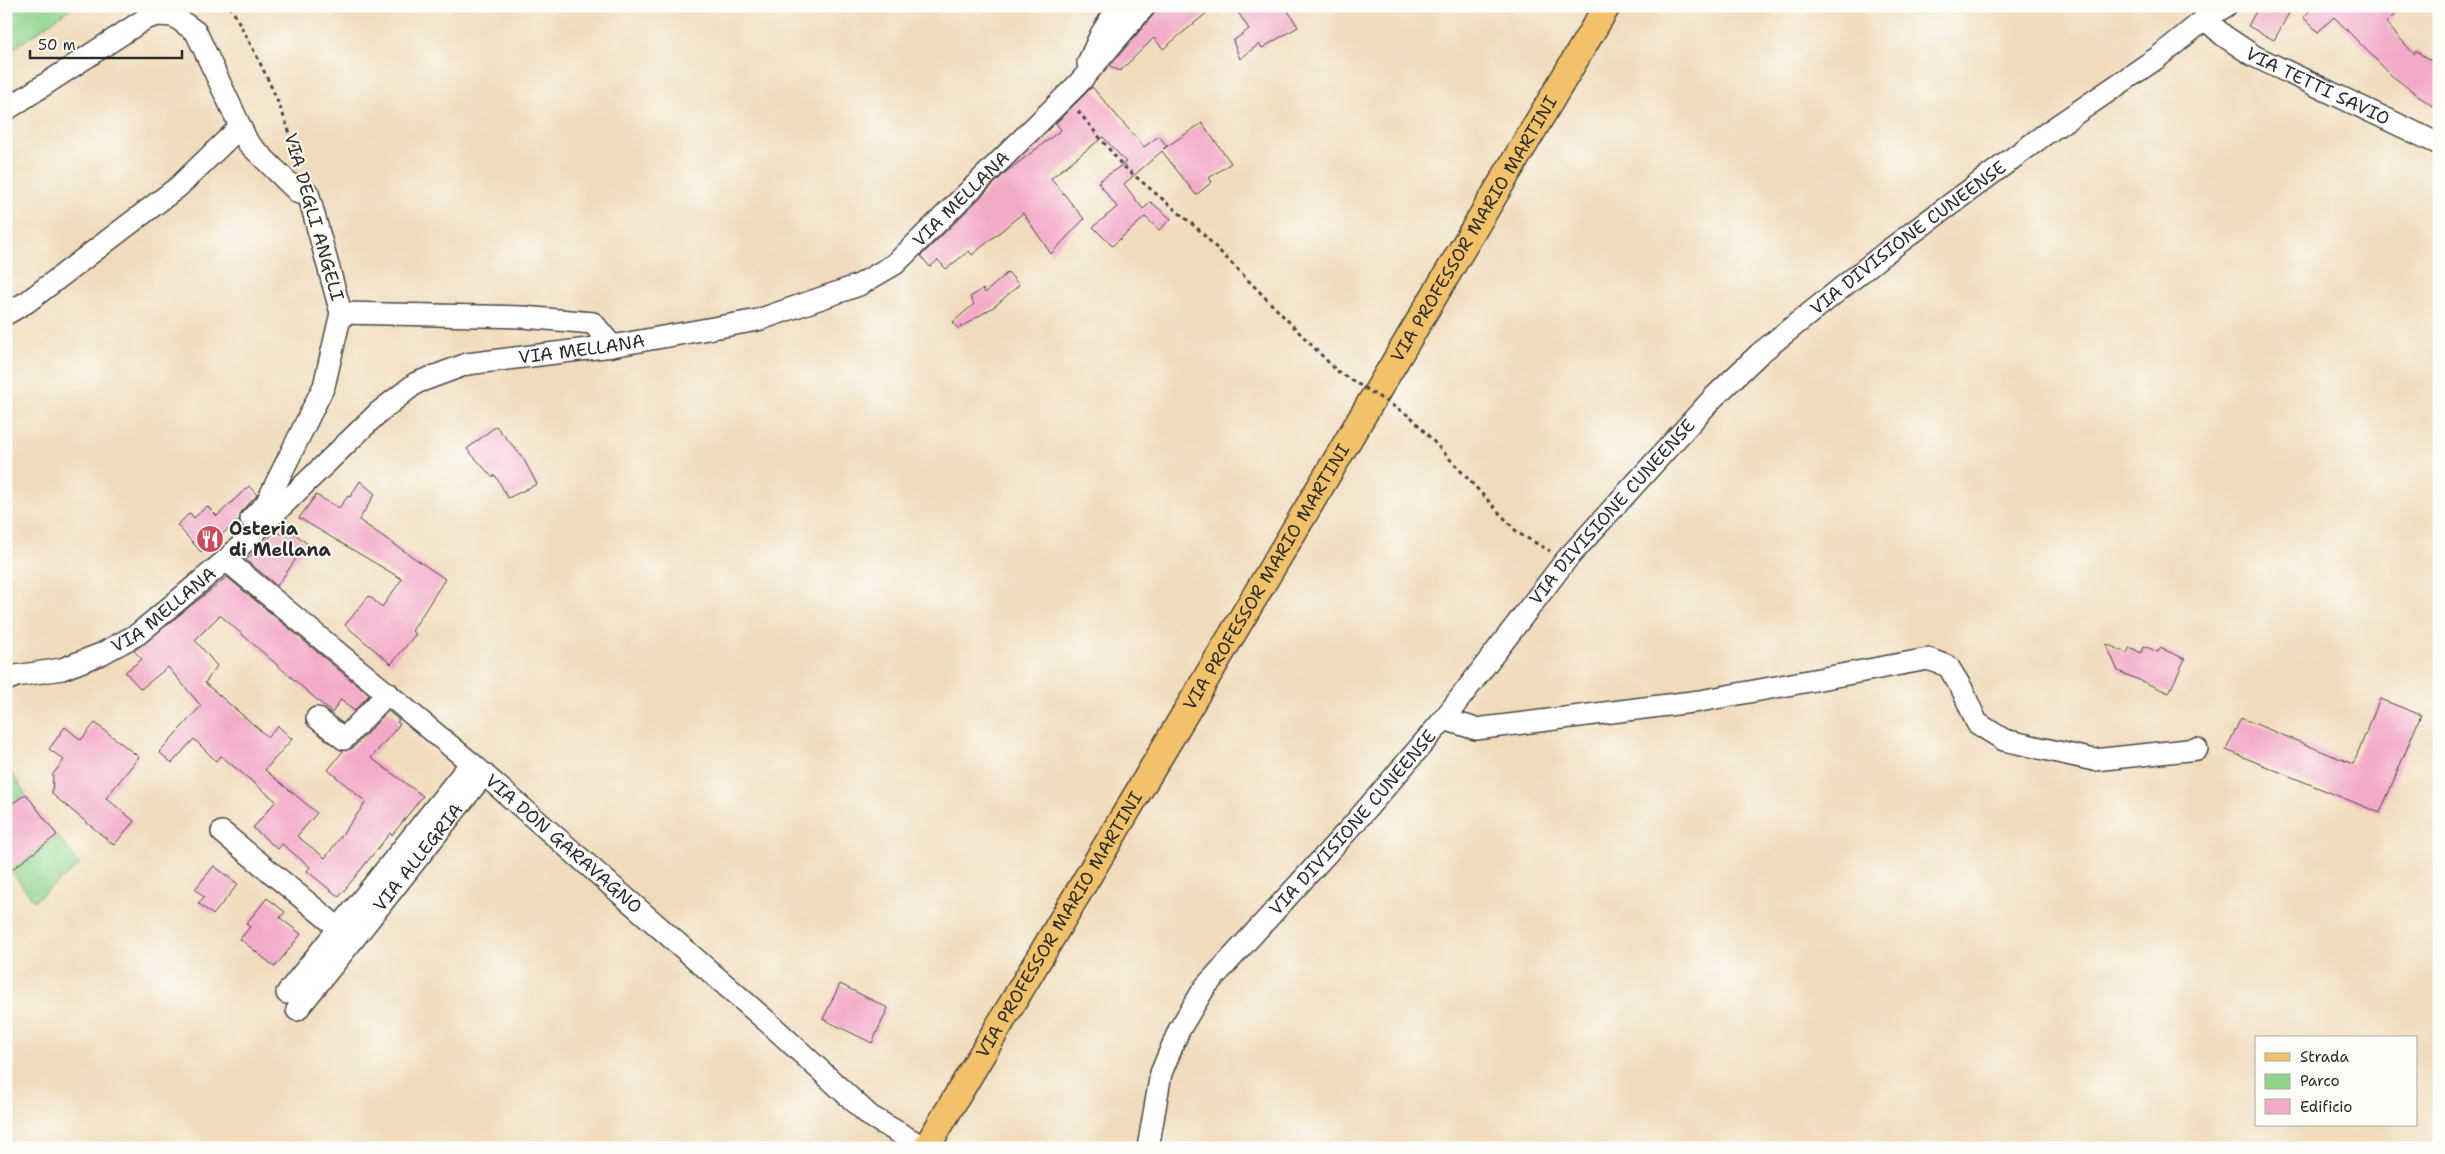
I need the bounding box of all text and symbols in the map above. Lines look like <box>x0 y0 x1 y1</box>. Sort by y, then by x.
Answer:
scale bar <box>30 28 182 60</box>
text: 50 m <box>38 35 76 55</box>
street label: VIA TETTI SAVIO <box>2241 42 2394 131</box>
street label: VIA PROFESSOR MARIO MARTINI <box>1385 91 1563 367</box>
street label: VIA DEGLI ANGELI <box>279 130 349 304</box>
street label: VIA MELLANA <box>907 146 1015 252</box>
street label: VIA DIVISIONE CUNEENSE <box>1805 155 2011 320</box>
street label: VIA MELLANA <box>517 328 647 369</box>
street label: VIA DIVISIONE CUNEENSE <box>1524 414 1700 610</box>
street label: VIA PROFESSOR MARIO MARTINI <box>1178 439 1355 714</box>
place label: Osteria di Mellana <box>229 517 332 562</box>
restaurant icon: Osteria di Mellana <box>195 524 225 554</box>
street label: VIA MELLANA <box>107 561 221 658</box>
street label: VIA DIVISIONE CUNEENSE <box>1264 725 1441 921</box>
street label: VIA DON GARAVAGNO <box>480 769 647 919</box>
street label: VIA PROFESSOR MARIO MARTINI <box>970 787 1148 1062</box>
street label: VIA ALLEGRIA <box>368 798 468 916</box>
legend <box>2255 1036 2418 1126</box>
text: Strada <box>2300 1047 2349 1067</box>
text: Parco <box>2300 1071 2340 1091</box>
text: Edificio <box>2300 1097 2352 1117</box>

